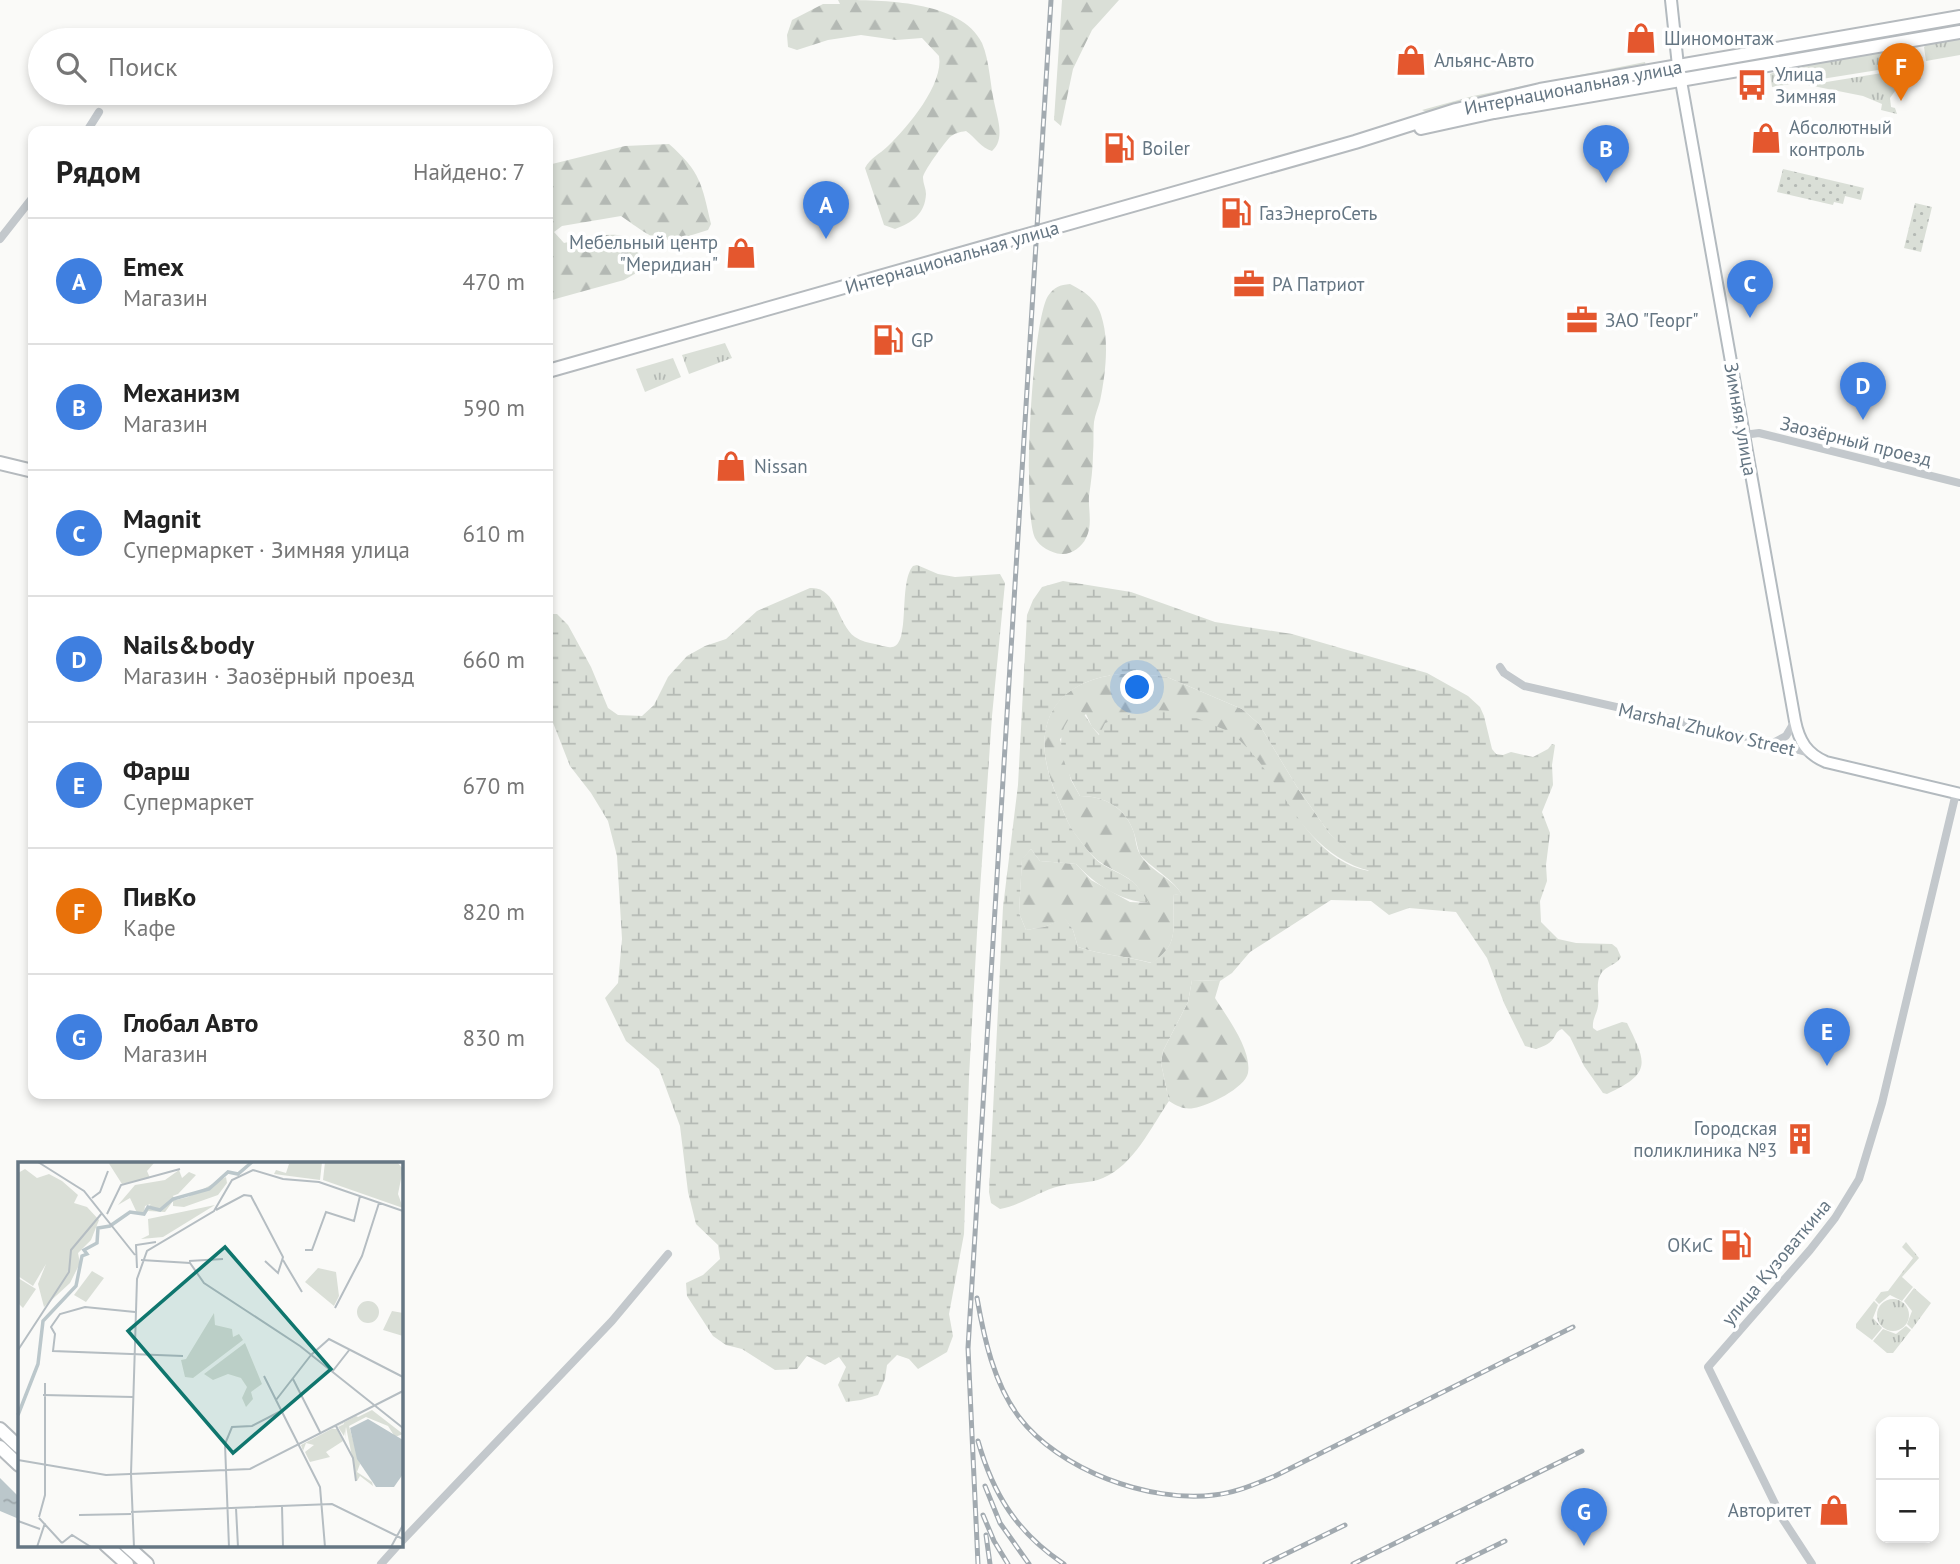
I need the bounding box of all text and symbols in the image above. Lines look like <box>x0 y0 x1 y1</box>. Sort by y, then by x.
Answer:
shop icon: Шиномонтаж <box>1624 21 1658 55</box>
place label: Шиномонтаж <box>1664 26 1774 50</box>
search box <box>28 28 553 105</box>
shop icon: Альянс-Авто <box>1394 43 1428 77</box>
pin: F <box>1878 43 1924 101</box>
icon: search <box>52 48 90 86</box>
place label: Альянс-Авто <box>1434 48 1534 72</box>
text: Поиск <box>108 50 177 83</box>
street label: Интернациональная улица <box>1462 54 1684 120</box>
place label: Улица Зимняя <box>1775 62 1836 108</box>
bus stop icon: Улица Зимняя <box>1735 68 1769 102</box>
place label: Абсолютный контроль <box>1789 115 1892 161</box>
shop icon: Абсолютный контроль <box>1749 121 1783 155</box>
pin: B <box>1583 125 1629 183</box>
fuel station icon: Boiler <box>1102 131 1136 165</box>
place label: Boiler <box>1142 136 1191 160</box>
text: Рядом <box>56 152 141 191</box>
text: Найдено: 7 <box>413 157 525 186</box>
pin: A <box>803 181 849 239</box>
fuel station icon: ГазЭнергоСеть <box>1219 196 1253 230</box>
place label: ГазЭнергоСеть <box>1259 201 1378 225</box>
street label: Интернациональная улица <box>842 215 1062 299</box>
place label: Мебельный центр "Меридиан" <box>569 230 718 276</box>
shop icon: Мебельный центр "Меридиан" <box>724 236 758 270</box>
text: Emex <box>123 250 184 283</box>
pin: C <box>1727 260 1773 318</box>
text: A <box>72 267 86 296</box>
text: 470 m <box>463 267 525 296</box>
office icon: РА Патриот <box>1232 267 1266 301</box>
place label: РА Патриот <box>1272 272 1365 296</box>
text: Магазин <box>123 283 208 312</box>
office icon: ЗАО "Георг" <box>1565 303 1599 337</box>
place label: ЗАО "Георг" <box>1605 308 1699 332</box>
fuel station icon: GP <box>871 323 905 357</box>
place label: GP <box>911 328 933 352</box>
street label: Зимняя улица <box>1719 360 1763 478</box>
pin: D <box>1840 362 1886 420</box>
text: Механизм <box>123 376 240 409</box>
text: B <box>72 393 86 422</box>
text: 590 m <box>463 393 525 422</box>
text: Магазин <box>123 409 208 438</box>
street label: Заозёрный проезд <box>1778 411 1934 471</box>
shop icon: Nissan <box>714 449 748 483</box>
place label: Nissan <box>754 454 808 478</box>
text: Magnit <box>123 502 201 535</box>
text: C <box>73 519 85 548</box>
text: 610 m <box>463 519 525 548</box>
text: Супермаркет · Зимняя улица <box>123 535 410 564</box>
text: Nails&body <box>123 628 254 661</box>
text: D <box>72 645 86 674</box>
text: 660 m <box>463 645 525 674</box>
text: Магазин · Заозёрный проезд <box>123 661 414 690</box>
your location <box>1120 670 1154 704</box>
street label: Marshal Zhukov Street <box>1616 697 1798 761</box>
text: Фарш <box>123 754 190 787</box>
text: E <box>73 771 85 800</box>
text: 670 m <box>463 771 525 800</box>
text: Супермаркет <box>123 787 253 816</box>
text: ПивКо <box>123 880 196 913</box>
text: F <box>73 897 85 926</box>
text: 820 m <box>463 897 525 926</box>
text: Кафе <box>123 913 176 942</box>
text: Глобал Авто <box>123 1006 259 1039</box>
pin: E <box>1804 1008 1850 1066</box>
text: G <box>72 1023 86 1052</box>
text: 830 m <box>463 1023 525 1052</box>
text: Магазин <box>123 1039 208 1068</box>
place label: Городская поликлиника №3 <box>1633 1116 1777 1162</box>
building icon: Городская поликлиника №3 <box>1783 1122 1817 1156</box>
inset map <box>18 1162 402 1546</box>
street label: улица Кузоваткина <box>1716 1194 1836 1330</box>
fuel station icon: ОКиС <box>1719 1228 1753 1262</box>
place label: ОКиС <box>1667 1233 1713 1257</box>
map controls <box>1876 1417 1939 1543</box>
button: + <box>1876 1417 1939 1480</box>
button: − <box>1876 1480 1939 1543</box>
pin: G <box>1561 1488 1607 1546</box>
shop icon: Авторитет <box>1817 1493 1851 1527</box>
place label: Авторитет <box>1728 1498 1811 1522</box>

